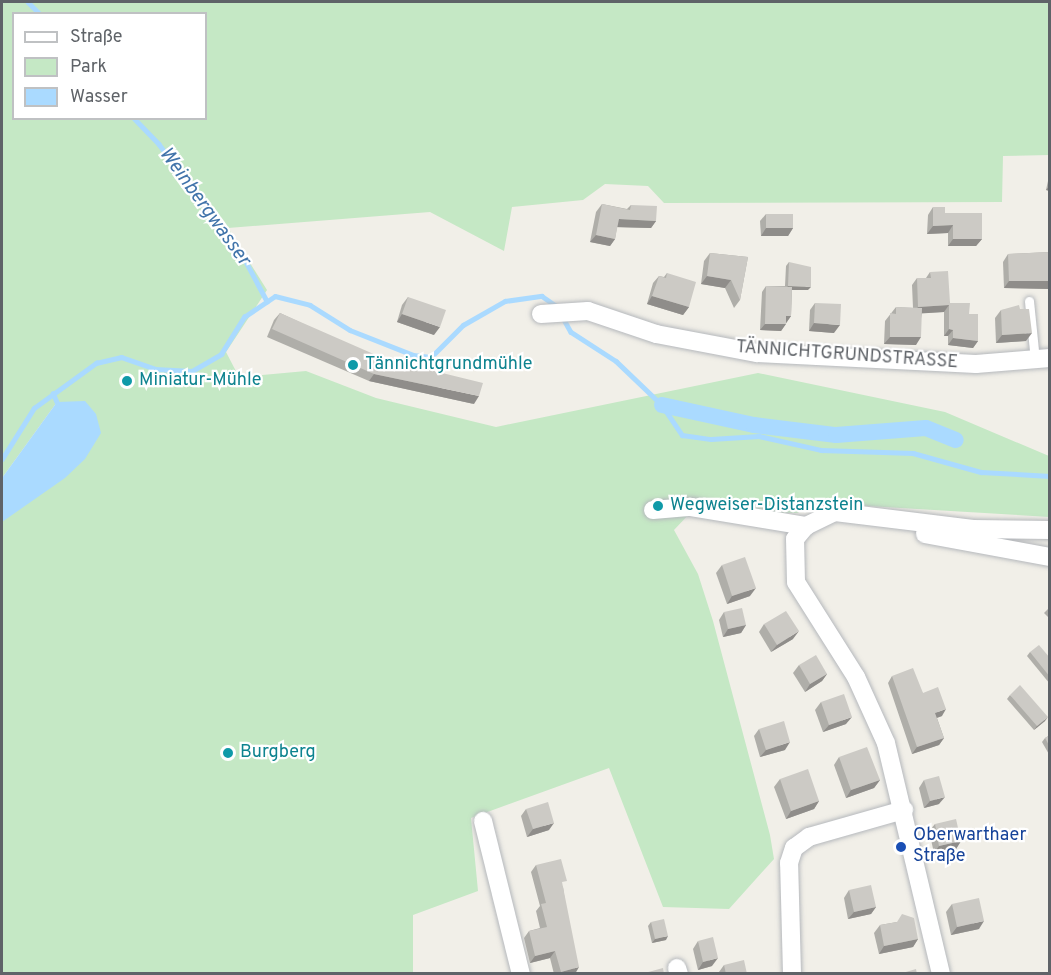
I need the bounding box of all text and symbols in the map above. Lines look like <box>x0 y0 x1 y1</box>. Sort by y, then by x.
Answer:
legend <box>12 12 207 120</box>
text: Straße <box>70 26 122 49</box>
text: Park <box>70 56 107 79</box>
text: Wasser <box>70 86 128 109</box>
water label: Weinbergwasser <box>153 143 255 271</box>
street label: TÄNNICHTGRUNDSTRASSE <box>735 337 959 375</box>
place label: Tännichtgrundmühle <box>365 354 532 376</box>
marker: Tännichtgrundmühle <box>346 358 360 372</box>
place label: Miniatur-Mühle <box>139 370 261 392</box>
marker: Miniatur-Mühle <box>120 374 134 388</box>
place label: Wegweiser-Distanzstein <box>670 495 863 517</box>
marker: Wegweiser-Distanzstein <box>651 499 665 513</box>
place label: Burgberg <box>240 742 316 764</box>
marker: Burgberg <box>221 746 235 760</box>
place label: Oberwarthaer Straße <box>913 826 1026 868</box>
marker: Oberwarthaer Straße <box>894 840 908 854</box>

